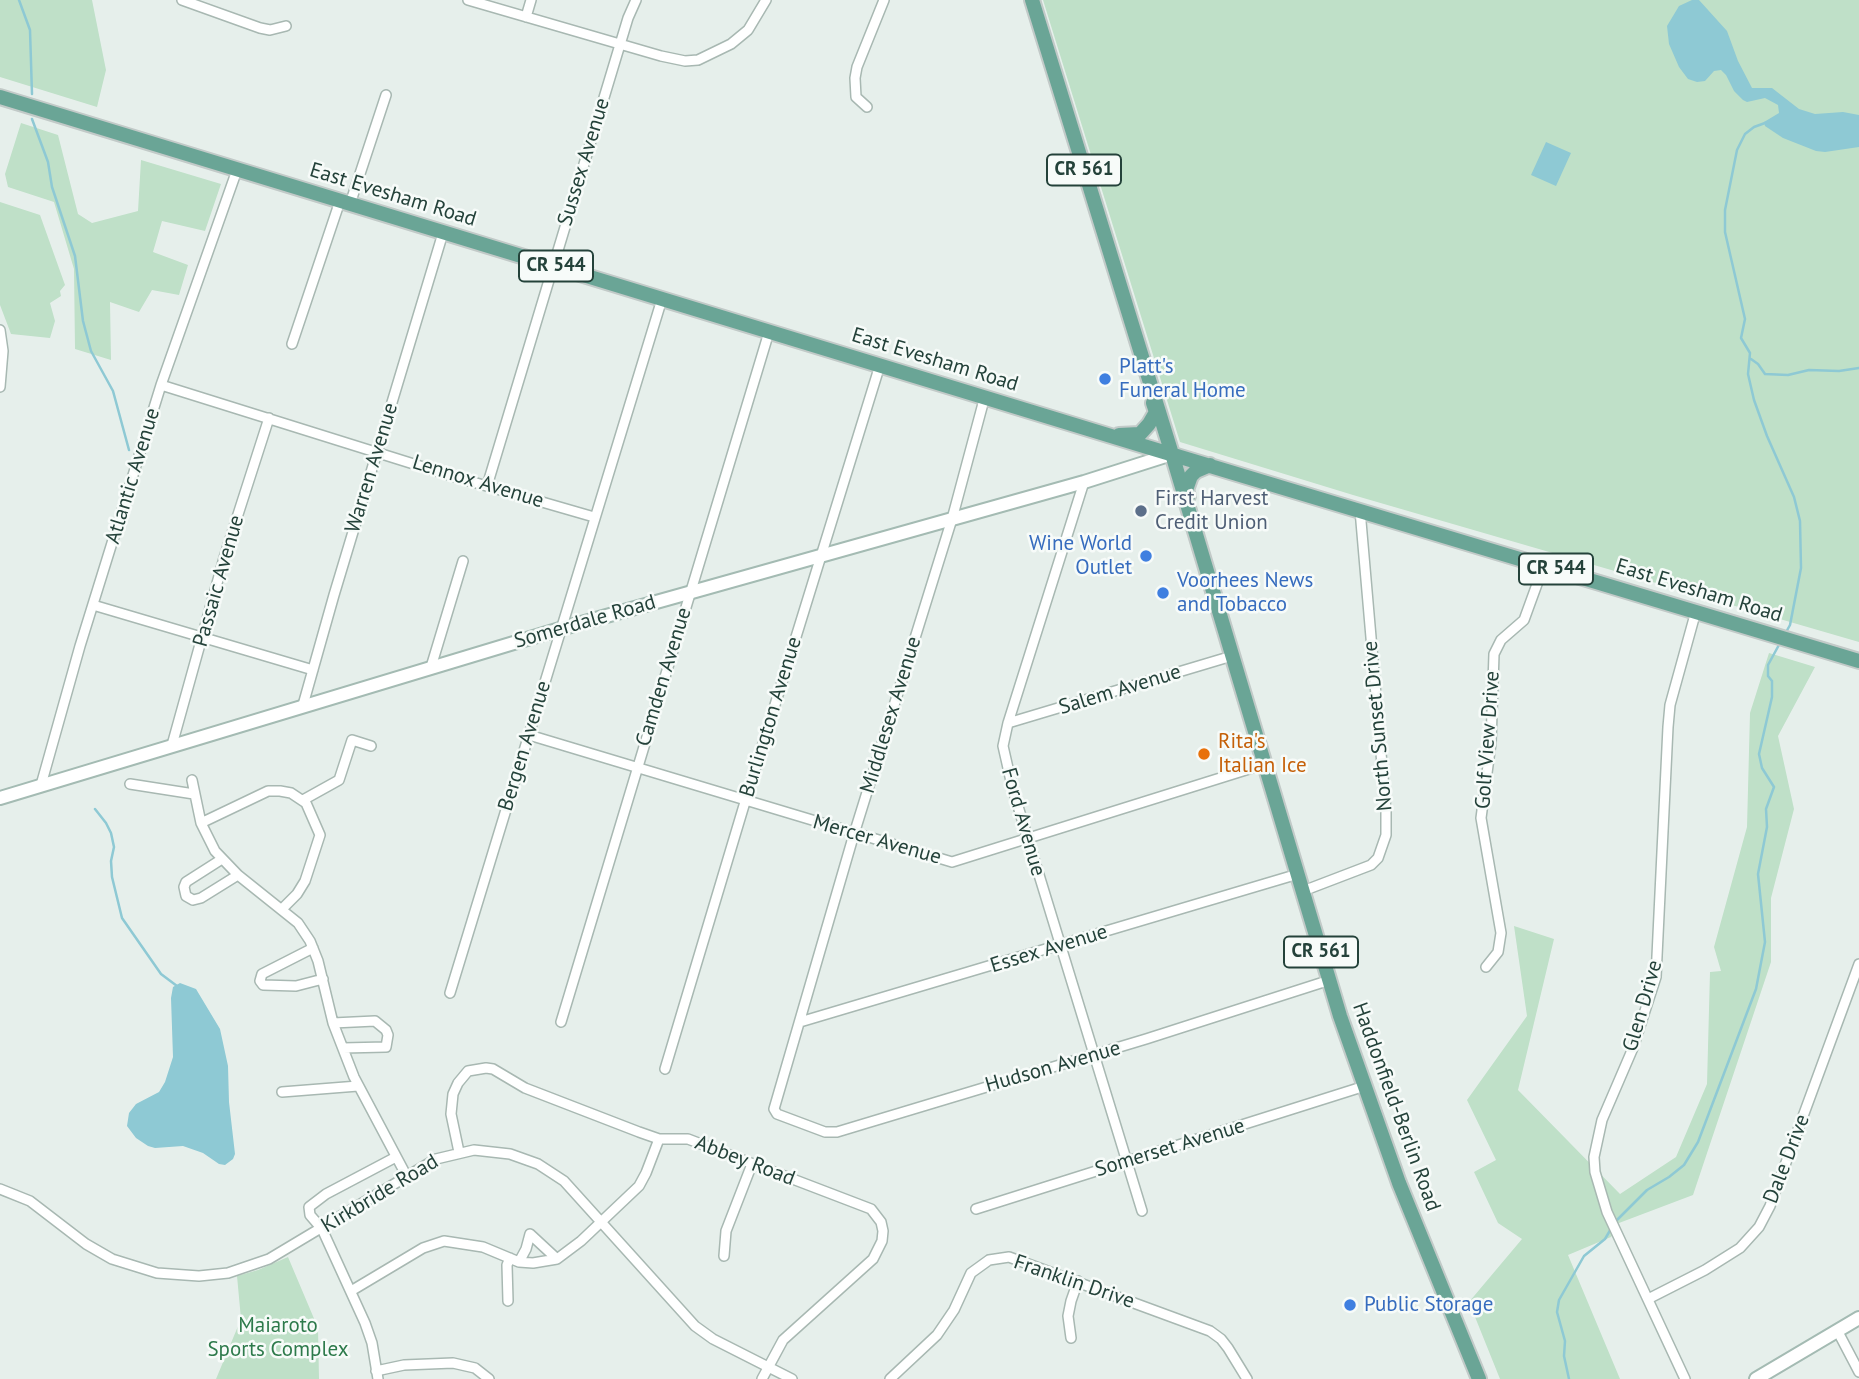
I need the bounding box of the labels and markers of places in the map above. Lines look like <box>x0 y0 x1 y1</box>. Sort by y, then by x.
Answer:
place label: Platt's Funeral Home <box>1119 354 1246 404</box>
marker: Platt's Funeral Home <box>1097 371 1113 387</box>
place label: First Harvest Credit Union <box>1155 486 1268 536</box>
marker: First Harvest Credit Union <box>1133 503 1149 519</box>
place label: Wine World Outlet <box>1029 531 1132 581</box>
marker: Wine World Outlet <box>1138 548 1154 564</box>
place label: Voorhees News and Tobacco <box>1177 568 1313 618</box>
marker: Voorhees News and Tobacco <box>1155 585 1171 601</box>
place label: Rita's Italian Ice <box>1218 729 1307 779</box>
marker: Rita's Italian Ice <box>1196 746 1212 762</box>
place label: Public Storage <box>1364 1292 1493 1318</box>
marker: Public Storage <box>1342 1297 1358 1313</box>

